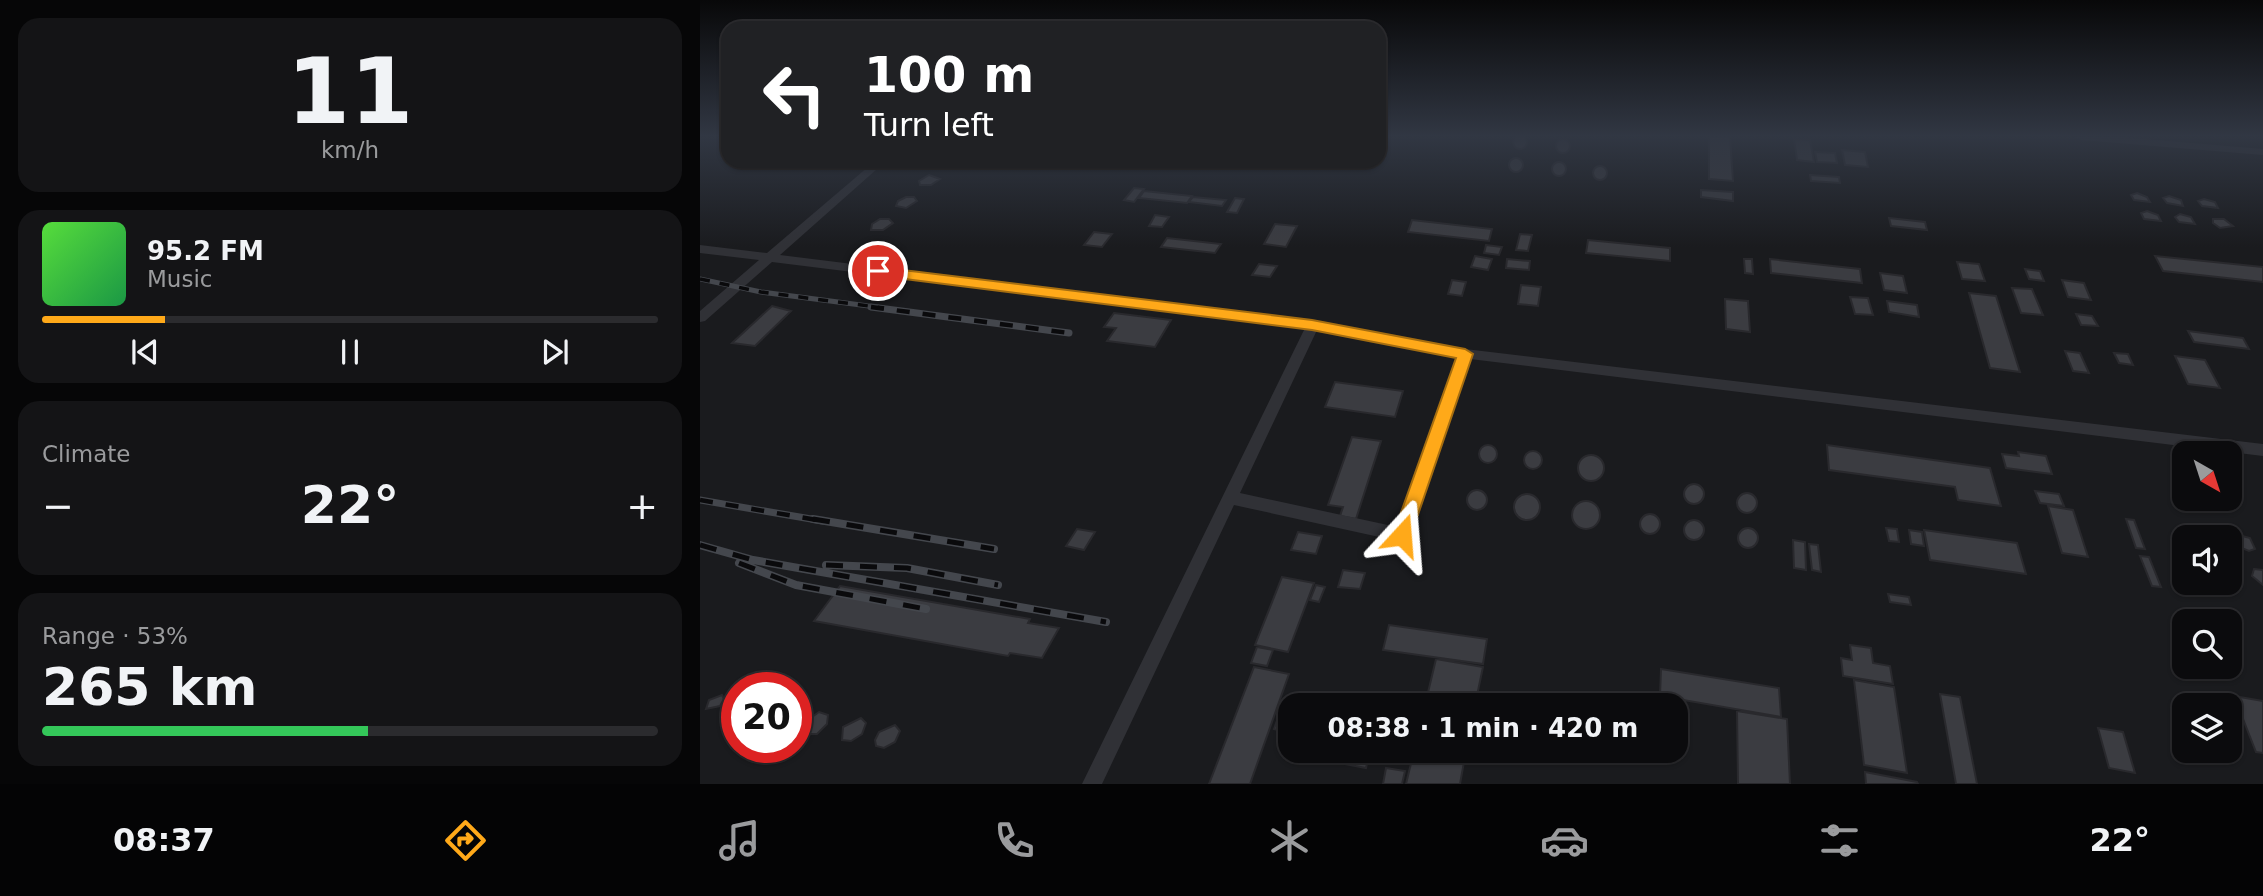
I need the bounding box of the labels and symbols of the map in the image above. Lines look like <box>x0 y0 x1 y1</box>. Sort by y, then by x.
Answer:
pin <box>848 241 908 301</box>
north arrow <box>2172 441 2242 511</box>
position arrow <box>1365 498 1439 572</box>
speed limit sign: 20 <box>721 672 812 763</box>

